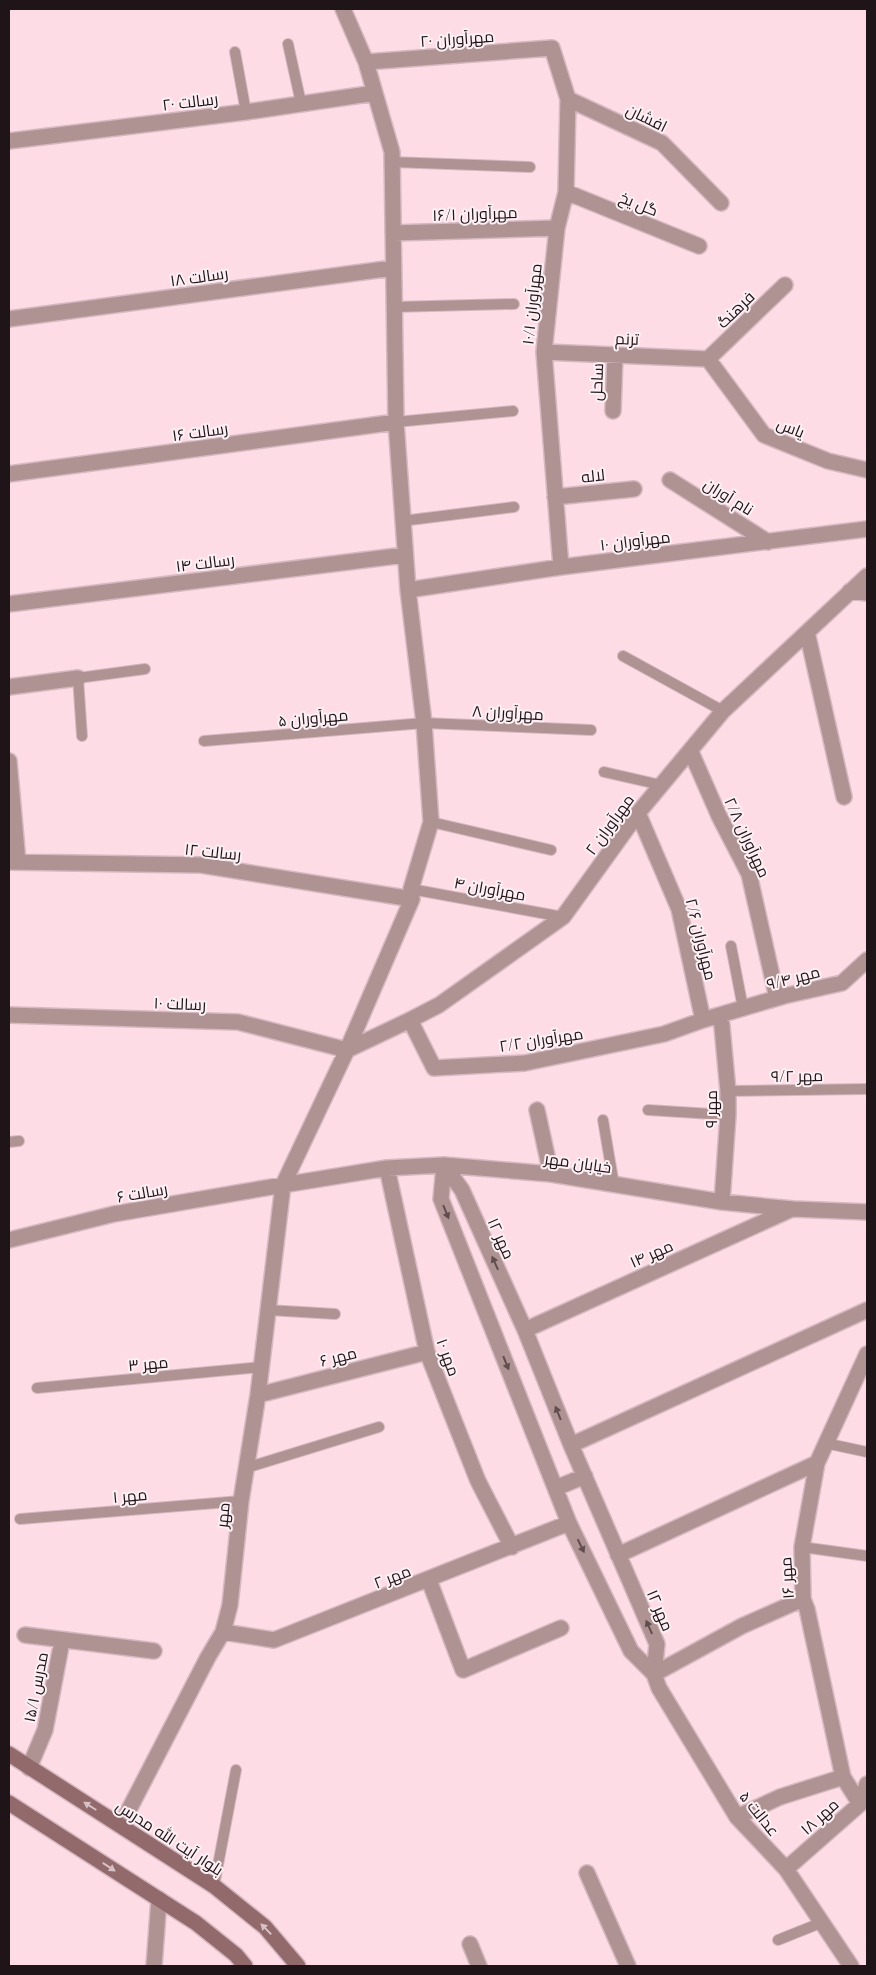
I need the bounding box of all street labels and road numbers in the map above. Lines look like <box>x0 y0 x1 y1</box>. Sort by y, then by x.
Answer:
street label: مهرآوران ۲۰ <box>419 25 495 52</box>
street label: رسالت ۲۰ <box>161 87 219 115</box>
street label: افشان <box>623 98 671 137</box>
street label: گل یخ <box>616 186 662 222</box>
street label: مهرآوران ۱۶/۱ <box>432 201 518 226</box>
street label: رسالت ۱۸ <box>169 262 229 290</box>
street label: مهرآوران ۱۰/۱ <box>516 262 547 346</box>
street label: فرهنگ <box>712 286 758 332</box>
street label: ترنم <box>615 327 640 351</box>
street label: ساحل <box>585 363 608 401</box>
street label: یاس <box>774 412 809 443</box>
street label: رسالت ۱۶ <box>171 417 229 445</box>
street label: لاله <box>580 463 606 487</box>
street label: نام آوران <box>699 472 758 521</box>
street label: مهرآوران ۱۰ <box>599 525 672 556</box>
street label: رسالت ۱۴ <box>174 548 236 576</box>
street label: مهرآوران ۸ <box>472 700 544 725</box>
street label: مهرآوران ۵ <box>277 703 349 732</box>
street label: مهرآوران ۲ <box>580 789 639 859</box>
street label: مهرآوران ۲/۸ <box>719 794 776 881</box>
street label: رسالت ۱۲ <box>184 838 242 864</box>
street label: مهرآوران ۴ <box>452 871 527 906</box>
street label: مهرآوران ۲/۶ <box>681 896 722 982</box>
street label: مهر ۹/۴ <box>764 960 822 995</box>
street label: رسالت ۱۰ <box>153 992 207 1014</box>
street label: مهرآوران ۲/۲ <box>498 1022 585 1057</box>
street label: مهر ۹/۲ <box>771 1064 823 1087</box>
street label: مهر ۹ <box>700 1090 722 1128</box>
street label: خیابان مهر <box>542 1147 613 1178</box>
street label: رسالت ۶ <box>115 1177 169 1207</box>
street label: مهر ۱۲ <box>483 1214 520 1262</box>
street label: مهر ۱۴ <box>626 1234 676 1273</box>
street label: مهر ۱۰ <box>432 1335 465 1379</box>
street label: مهر ۶ <box>317 1341 359 1372</box>
street label: مهر ۳ <box>127 1351 169 1376</box>
street label: مهر ۱ <box>112 1483 148 1508</box>
street label: مهر <box>210 1501 235 1530</box>
street label: مهر ۱۶ <box>774 1556 799 1600</box>
street label: مهر ۲ <box>370 1559 414 1594</box>
street label: مهر ۱۲ <box>642 1586 679 1634</box>
street label: مدرس ۱۵/۱ <box>18 1650 53 1724</box>
street label: عدالت ۵ <box>735 1786 785 1840</box>
street label: مهر ۱۸ <box>795 1793 843 1839</box>
street label: بلوار آیت الله مدرس <box>112 1794 228 1880</box>

